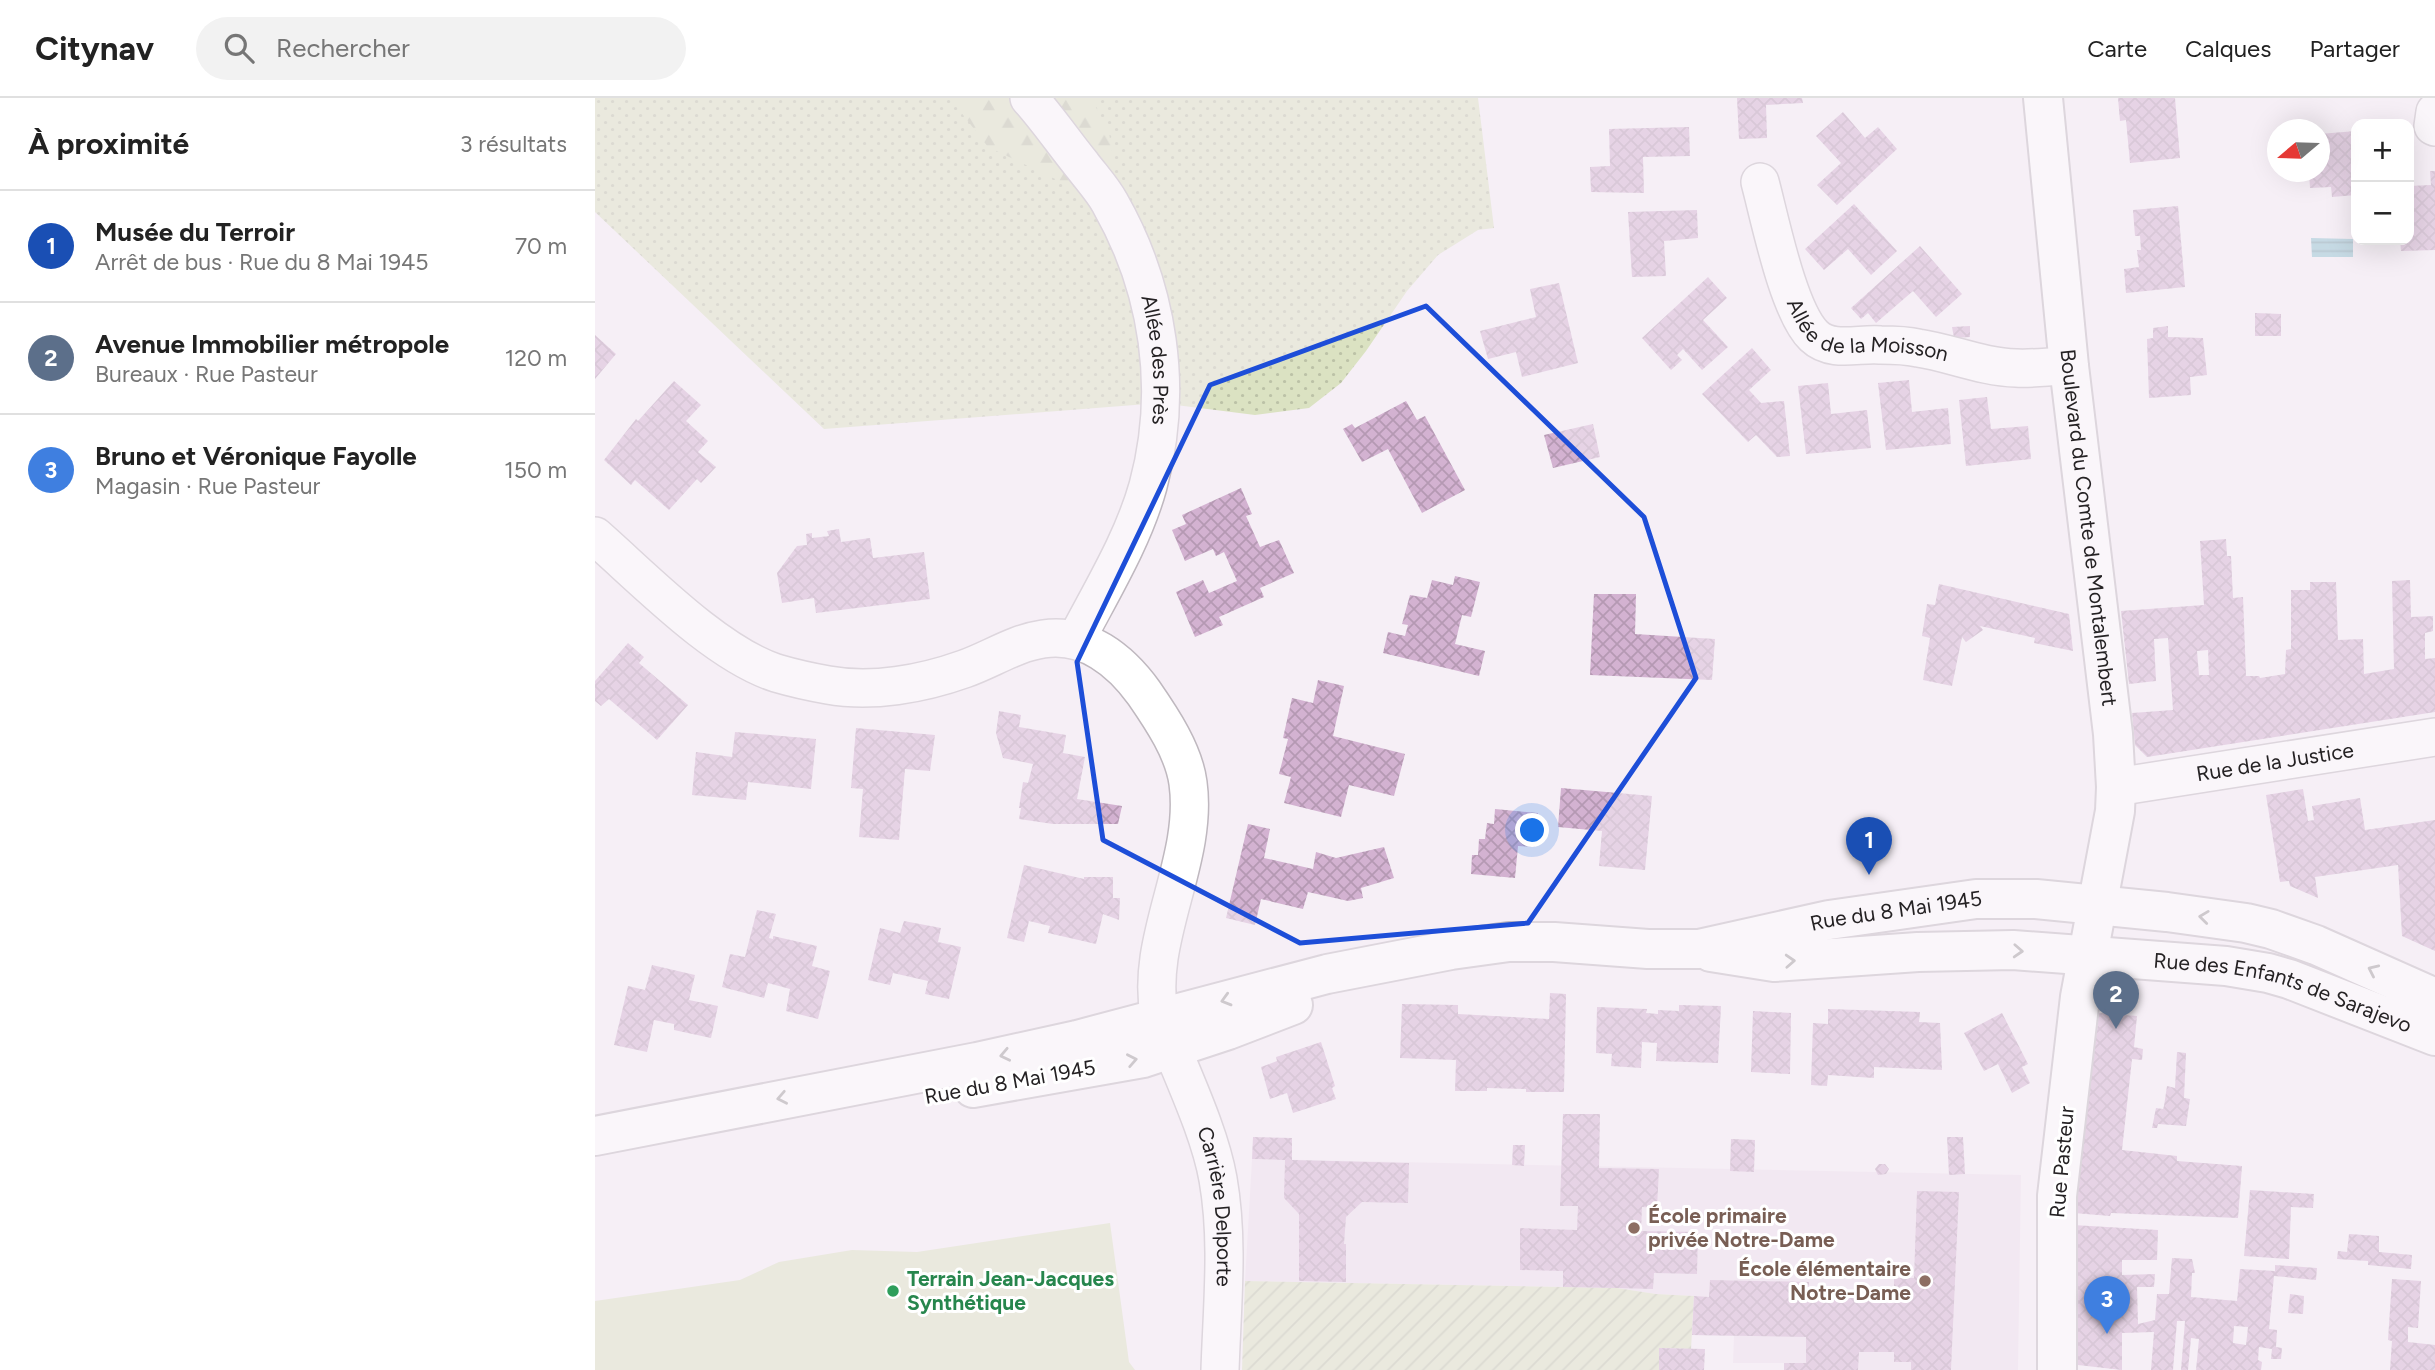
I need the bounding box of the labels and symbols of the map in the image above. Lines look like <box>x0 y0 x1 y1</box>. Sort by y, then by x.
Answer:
north arrow <box>2267 119 2330 182</box>
street label: Allée des Près <box>1136 292 1174 426</box>
street label: Allée de la Moisson <box>1782 295 1951 366</box>
street label: Boulevard du Comte de Montalembert <box>2055 348 2123 708</box>
street label: Rue de la Justice <box>2194 737 2355 786</box>
your location <box>1515 813 1549 847</box>
pin: 1 <box>1846 817 1892 875</box>
street label: Rue du 8 Mai 1945 <box>1808 885 1983 936</box>
one-way arrow <box>2199 909 2210 924</box>
one-way arrow <box>2012 943 2023 958</box>
street label: Rue des Enfants de Sarajevo <box>2153 948 2415 1038</box>
one-way arrow <box>1785 954 1796 969</box>
one-way arrow <box>2368 964 2380 978</box>
pin: 2 <box>2093 971 2139 1029</box>
one-way arrow <box>1220 992 1232 1007</box>
one-way arrow <box>999 1047 1011 1062</box>
one-way arrow <box>1126 1053 1138 1068</box>
street label: Rue du 8 Mai 1945 <box>923 1054 1097 1109</box>
one-way arrow <box>776 1090 788 1105</box>
street label: Rue Pasteur <box>2044 1105 2079 1219</box>
street label: Carrière Delporte <box>1192 1123 1237 1287</box>
place label: École primaire privée Notre-Dame <box>1648 1203 1835 1252</box>
marker: École primaire privée Notre-Dame <box>1626 1220 1642 1236</box>
place label: École élémentaire Notre-Dame <box>1738 1256 1911 1305</box>
place label: Terrain Jean-Jacques Synthétique <box>907 1266 1114 1315</box>
marker: École élémentaire Notre-Dame <box>1917 1273 1933 1289</box>
pin: 3 <box>2084 1276 2130 1334</box>
marker: Terrain Jean-Jacques Synthétique <box>885 1283 901 1299</box>

